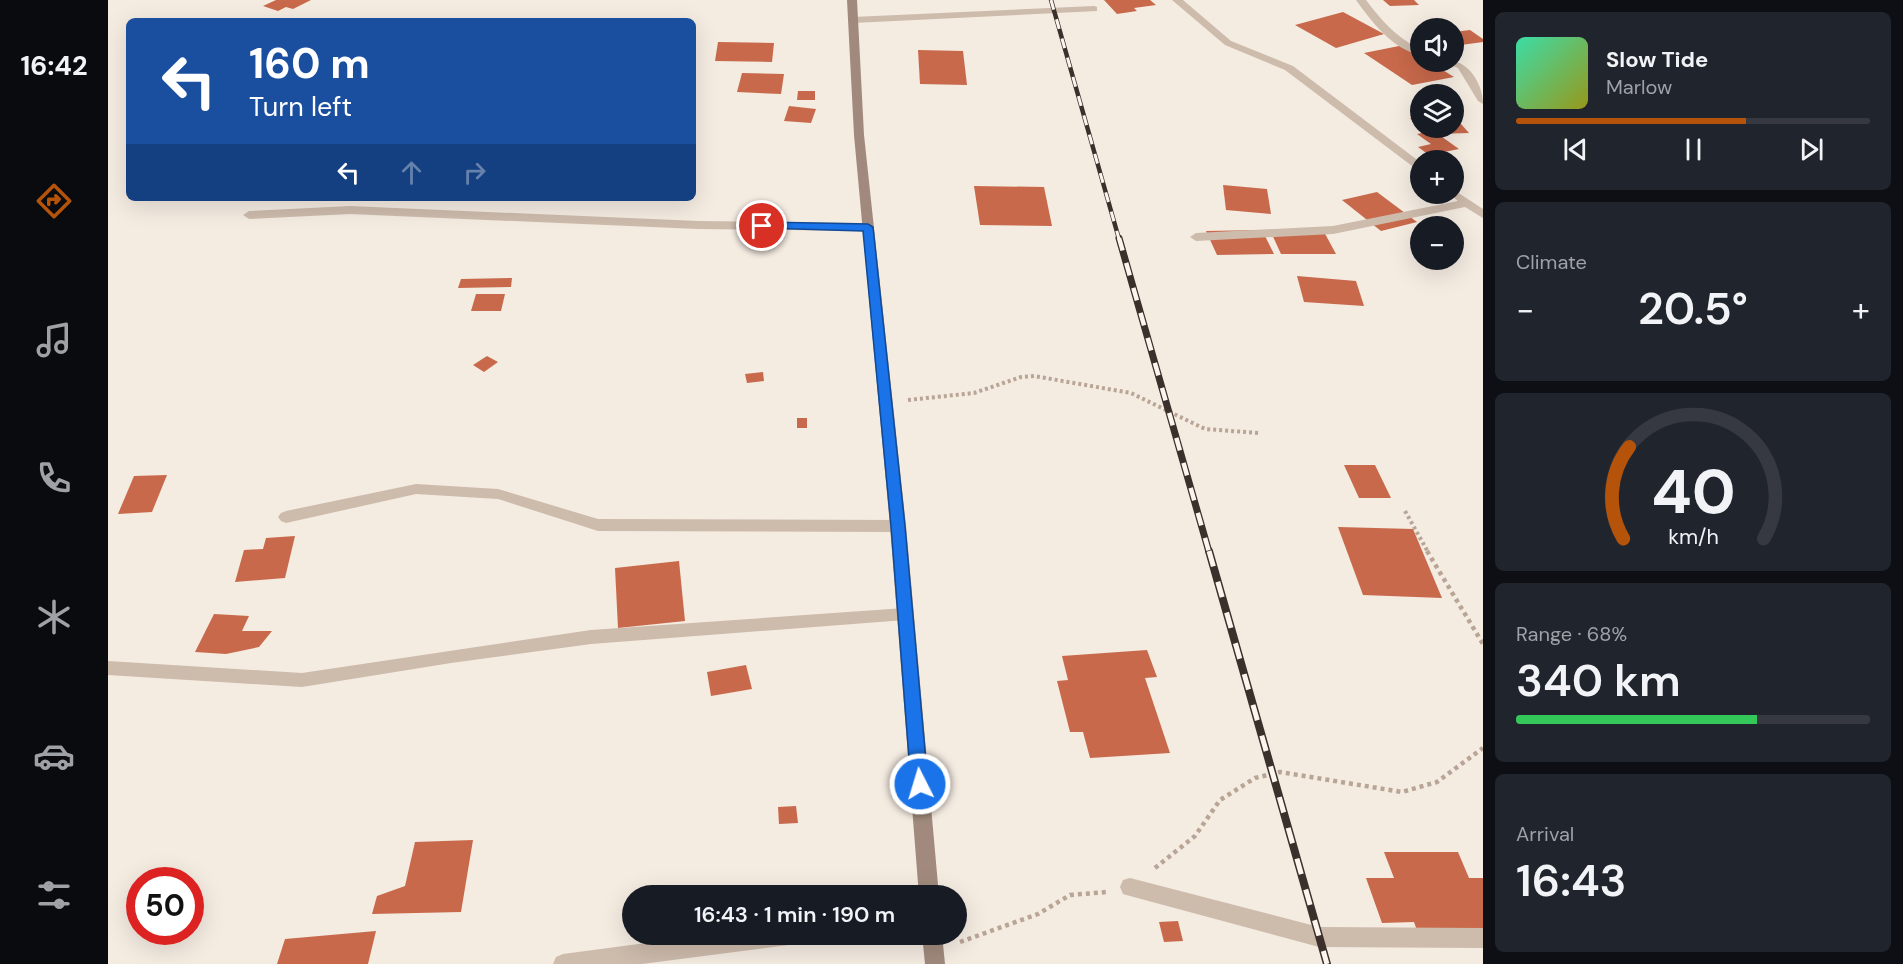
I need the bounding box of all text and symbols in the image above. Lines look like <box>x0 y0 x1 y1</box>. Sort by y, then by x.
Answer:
map controls <box>1410 18 1464 270</box>
button: sound <box>1410 18 1464 72</box>
text: 160 m <box>249 36 370 91</box>
icon: left <box>150 42 228 120</box>
text: Slow Tide <box>1606 45 1708 74</box>
text: 16:42 <box>21 48 87 83</box>
text: Marlow <box>1606 74 1672 100</box>
button: layers <box>1410 84 1464 138</box>
text: Turn left <box>249 89 352 124</box>
icon: previous <box>1559 133 1592 166</box>
icon: pause <box>1677 133 1710 166</box>
icon: next <box>1795 133 1828 166</box>
button: + <box>1410 150 1464 204</box>
icon: left <box>332 156 365 189</box>
icon: ahead <box>395 156 428 189</box>
icon: right <box>458 156 491 189</box>
icon: directions <box>33 180 75 222</box>
pin <box>736 200 787 251</box>
icon: arrive <box>745 209 778 242</box>
button: − <box>1410 216 1464 270</box>
text: Climate <box>1516 249 1587 275</box>
text: 20.5° <box>1638 279 1748 338</box>
text: − <box>1516 288 1534 331</box>
text: + <box>1852 288 1870 331</box>
icon: music <box>33 319 75 361</box>
text: 40 <box>1651 451 1735 532</box>
icon: phone <box>33 457 75 499</box>
text: km/h <box>1668 523 1718 551</box>
icon: climate <box>33 596 75 638</box>
text: Range · 68% <box>1516 621 1627 647</box>
text: 340 km <box>1516 651 1681 710</box>
icon: car <box>33 735 75 777</box>
position arrow <box>888 752 952 816</box>
text: Arrival <box>1516 821 1574 847</box>
text: 16:43 <box>1516 851 1627 910</box>
speed limit sign: 50 <box>126 867 204 945</box>
icon: filters <box>33 874 75 916</box>
text: 16:43 · 1 min · 190 m <box>694 900 895 929</box>

